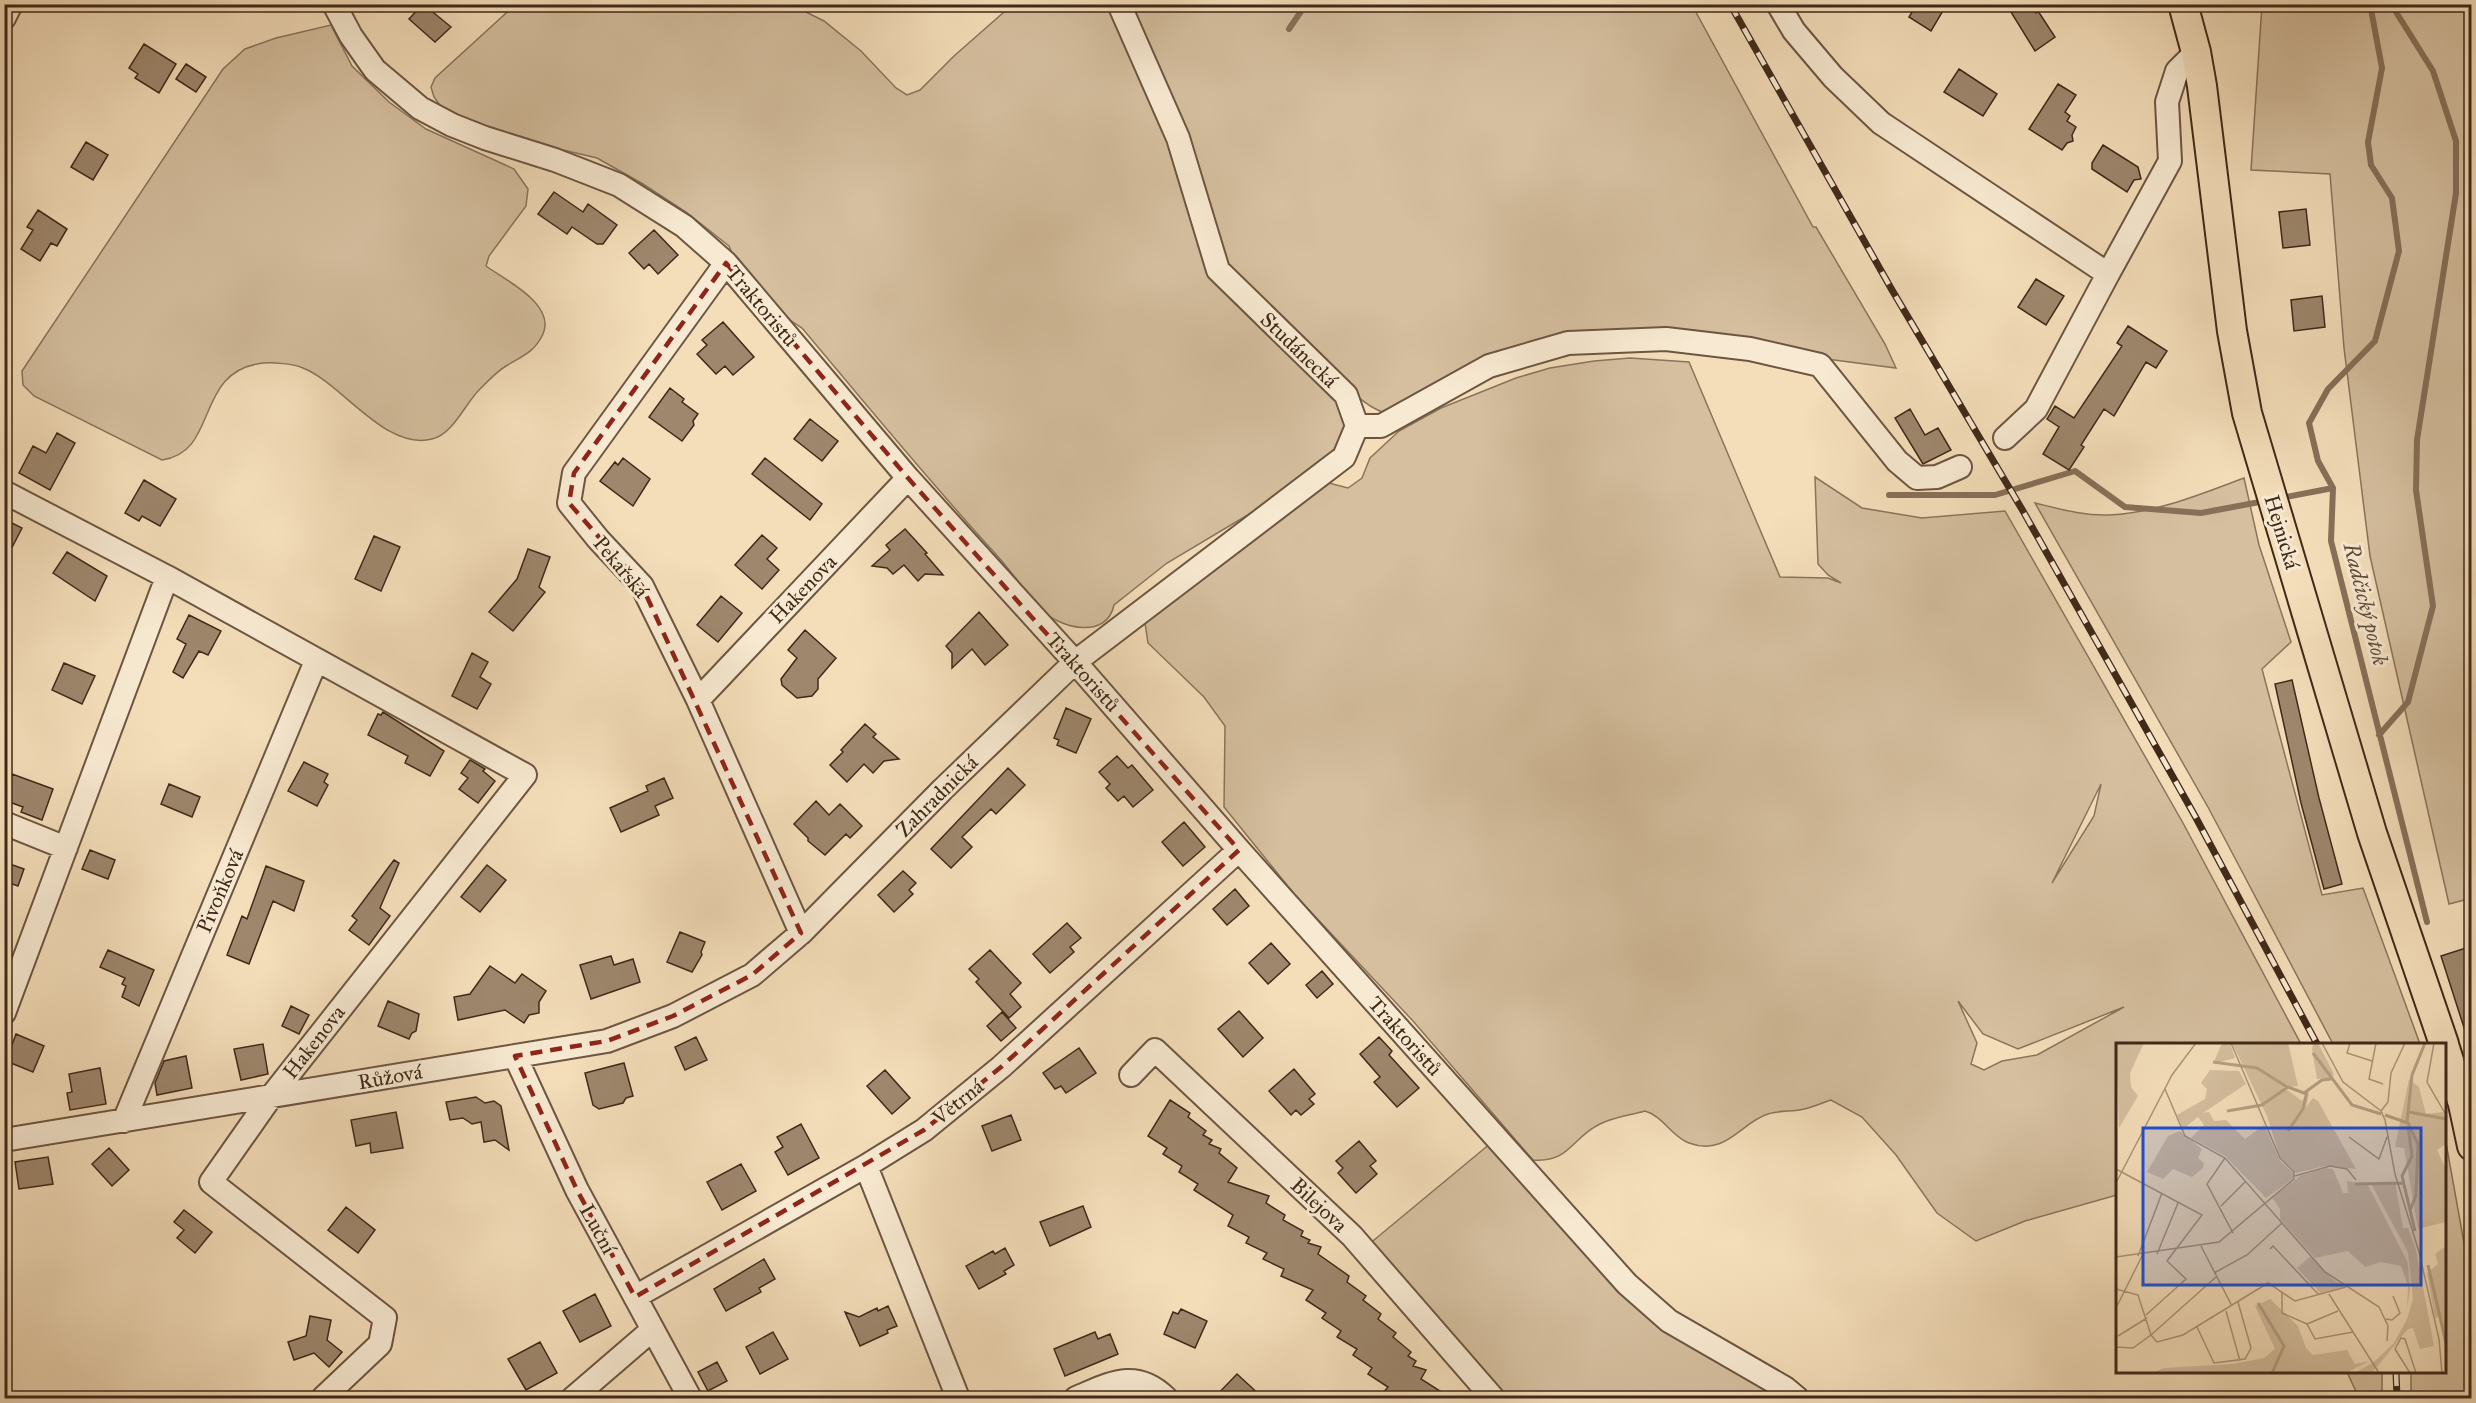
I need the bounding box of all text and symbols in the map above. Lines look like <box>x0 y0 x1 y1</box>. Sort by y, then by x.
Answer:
street label: Traktoristů <box>720 260 804 352</box>
street label: Studánecká <box>1255 307 1343 393</box>
street label: Hejnická <box>2258 492 2306 572</box>
street label: Pekařská <box>588 531 654 603</box>
water label: Radčický potok <box>2337 539 2394 668</box>
street label: Hakenova <box>764 549 842 629</box>
street label: Traktoristů <box>1040 627 1126 717</box>
street label: Zahradnická <box>891 749 984 842</box>
street label: Pivoňková <box>191 845 249 937</box>
street label: Traktoristů <box>1362 991 1448 1081</box>
street label: Hakenova <box>277 1000 351 1084</box>
inset map <box>2116 1043 2446 1373</box>
street label: Růžová <box>356 1059 424 1095</box>
street label: Větrná <box>926 1073 989 1131</box>
street label: Bilejova <box>1285 1172 1353 1238</box>
street label: Luční <box>574 1200 623 1259</box>

